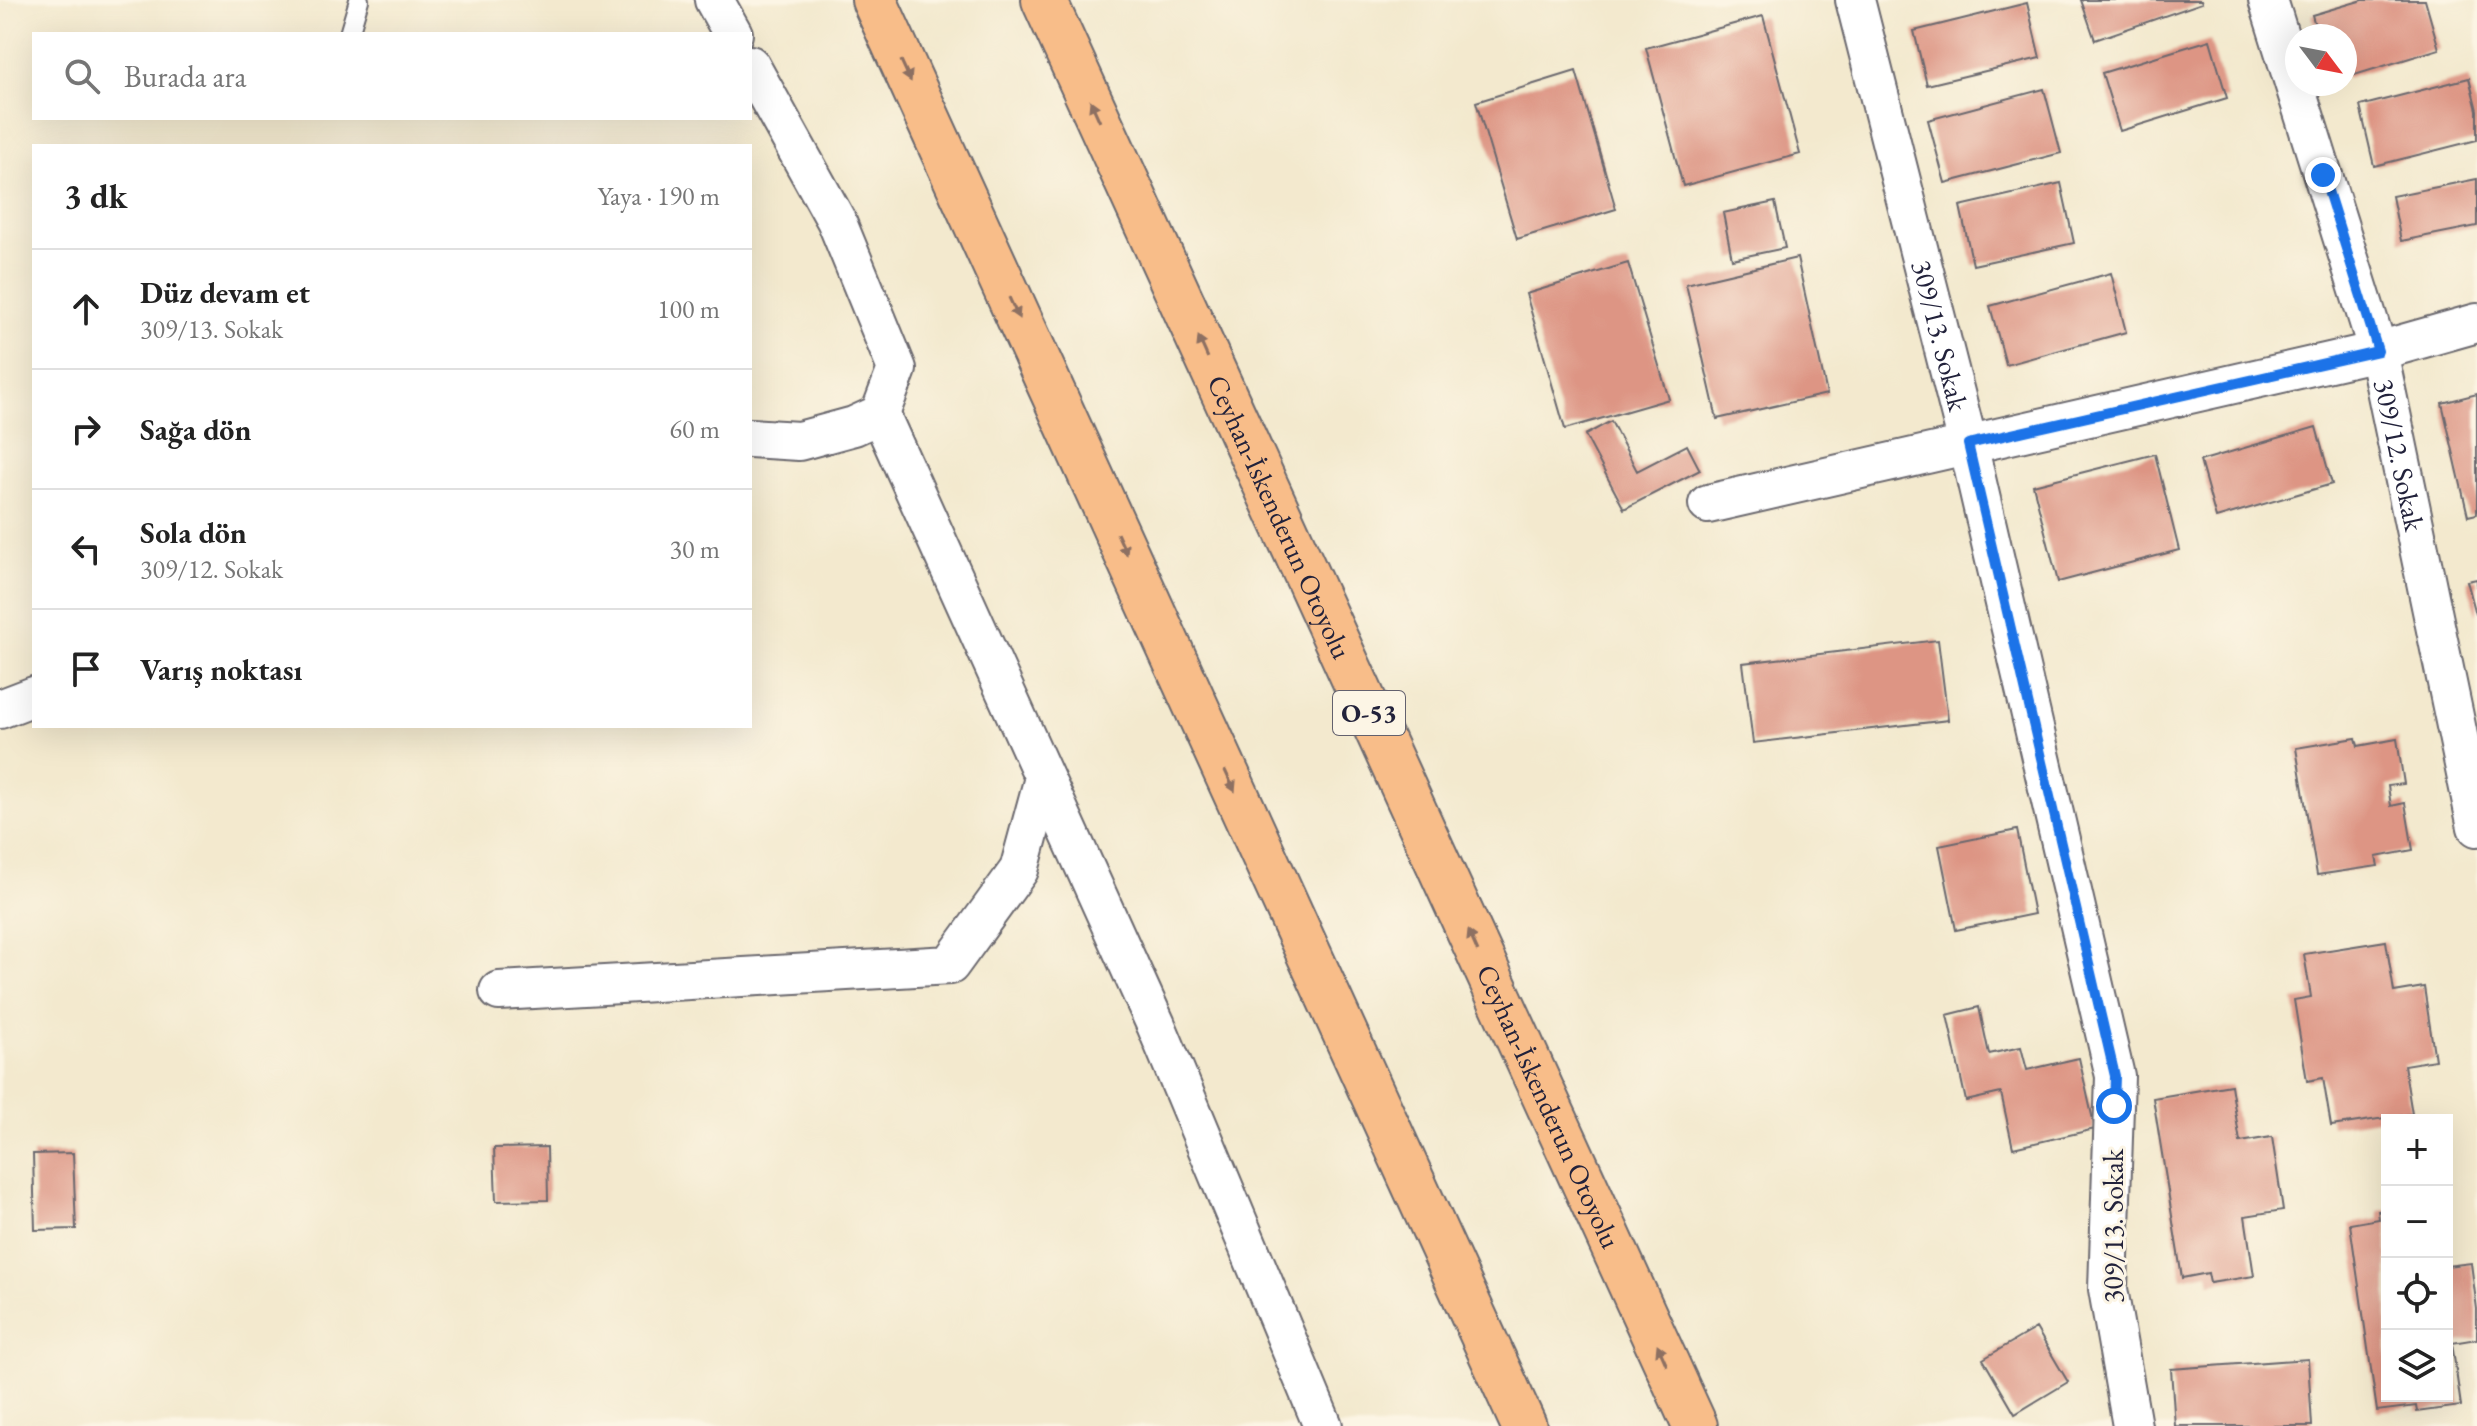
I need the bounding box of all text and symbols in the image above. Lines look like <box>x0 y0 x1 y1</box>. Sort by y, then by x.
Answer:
north arrow <box>2285 24 2357 96</box>
search box <box>32 32 752 120</box>
icon: search <box>60 54 104 98</box>
text: Burada ara <box>124 57 247 96</box>
one-way arrow <box>899 59 913 83</box>
one-way arrow <box>1088 99 1102 122</box>
route end <box>2305 157 2341 193</box>
text: 3 dk <box>64 174 127 218</box>
text: Yaya · 190 m <box>598 179 720 213</box>
street label: 309/13. Sokak <box>1904 256 1977 415</box>
text: Düz devam et <box>140 273 310 312</box>
icon: ahead <box>64 287 108 331</box>
text: 100 m <box>657 292 720 326</box>
one-way arrow <box>1007 296 1021 319</box>
text: 309/13. Sokak <box>140 312 283 346</box>
one-way arrow <box>1196 335 1209 359</box>
street label: Ceyhan-İskenderun Otoyolu <box>1200 369 1360 665</box>
street label: 309/12. Sokak <box>2366 376 2433 535</box>
icon: right <box>64 407 108 451</box>
text: Sağa dön <box>140 410 251 449</box>
text: 60 m <box>670 412 720 446</box>
text: Sola dön <box>140 513 247 552</box>
icon: left <box>64 527 108 571</box>
text: 30 m <box>670 532 720 566</box>
one-way arrow <box>1115 532 1129 556</box>
text: 309/12. Sokak <box>140 552 283 586</box>
icon: arrive <box>64 647 108 691</box>
text: Varış noktası <box>140 650 302 689</box>
road number: O-53 <box>1333 691 1405 735</box>
one-way arrow <box>1223 769 1237 792</box>
one-way arrow <box>1466 929 1480 952</box>
street label: Ceyhan-İskenderun Otoyolu <box>1469 959 1629 1254</box>
route start <box>2096 1088 2132 1124</box>
map controls <box>2381 1114 2453 1402</box>
button: + <box>2381 1114 2453 1186</box>
street label: 309/13. Sokak <box>2095 1148 2131 1303</box>
button: − <box>2381 1186 2453 1258</box>
button: locate <box>2381 1258 2453 1330</box>
button: layers <box>2381 1330 2453 1402</box>
one-way arrow <box>1655 1344 1669 1367</box>

